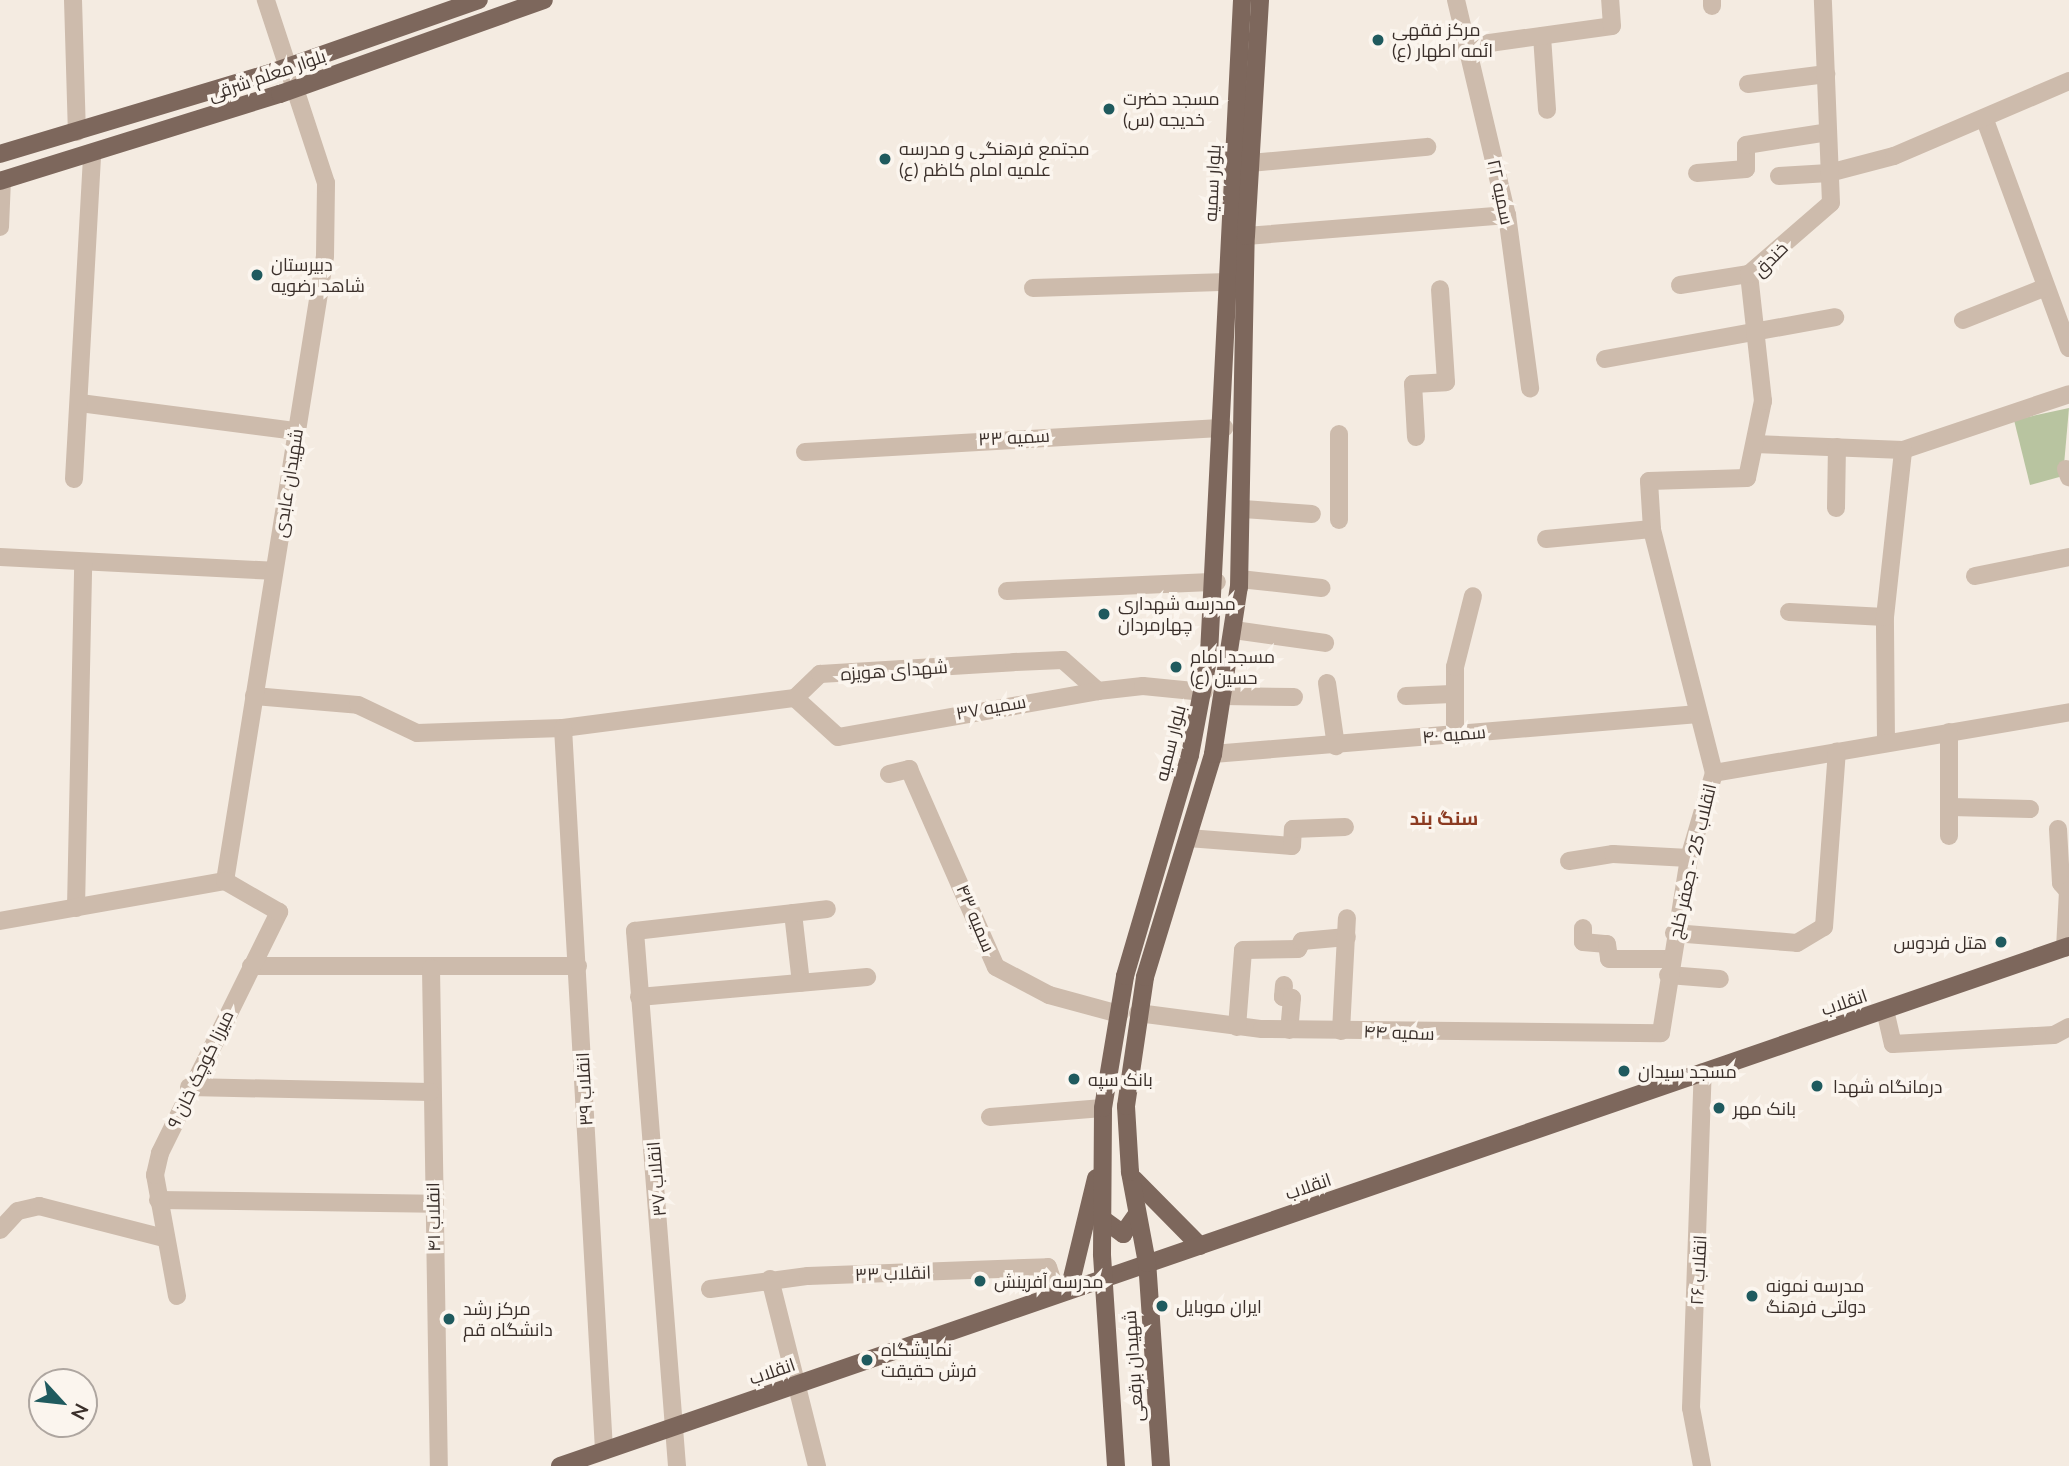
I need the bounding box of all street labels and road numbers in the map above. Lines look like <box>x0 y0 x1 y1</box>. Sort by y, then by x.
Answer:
street label: بلوار معلم شرقی <box>205 45 329 105</box>
street label: بلوار سمیه <box>1199 144 1225 222</box>
street label: سمیه ۲۲ <box>1484 157 1518 227</box>
street label: خندق <box>1748 237 1792 281</box>
street label: سمیه ۳۳ <box>978 424 1050 450</box>
street label: شهیدان عابدی <box>269 427 307 539</box>
street label: شهدای هویزه <box>840 655 948 685</box>
street label: سمیه ۳۷ <box>954 690 1028 724</box>
street label: بلوار سمیه <box>1150 703 1190 783</box>
street label: سمیه ۴۰ <box>1421 720 1487 748</box>
street label: انقلاب 25 - جعفر خلج <box>1664 781 1720 941</box>
street label: سمیه ۴۳ <box>952 881 1000 955</box>
street label: انقلاب <box>1818 984 1870 1020</box>
street label: میرزا کوچک خان ۹ <box>162 1006 238 1132</box>
street label: سمیه ۴۴ <box>1363 1020 1435 1044</box>
street label: انقلاب ۳۹ <box>571 1052 597 1126</box>
street label: انقلاب ۳۷ <box>642 1140 670 1218</box>
street label: انقلاب <box>1282 1168 1334 1204</box>
street label: انقلاب ۴۱ <box>422 1182 444 1252</box>
street label: انقلاب ۲۶ <box>1685 1234 1711 1306</box>
street label: انقلاب ۳۳ <box>854 1261 932 1285</box>
street label: شهیدان برقعی <box>1118 1310 1148 1422</box>
street label: انقلاب <box>746 1353 798 1389</box>

